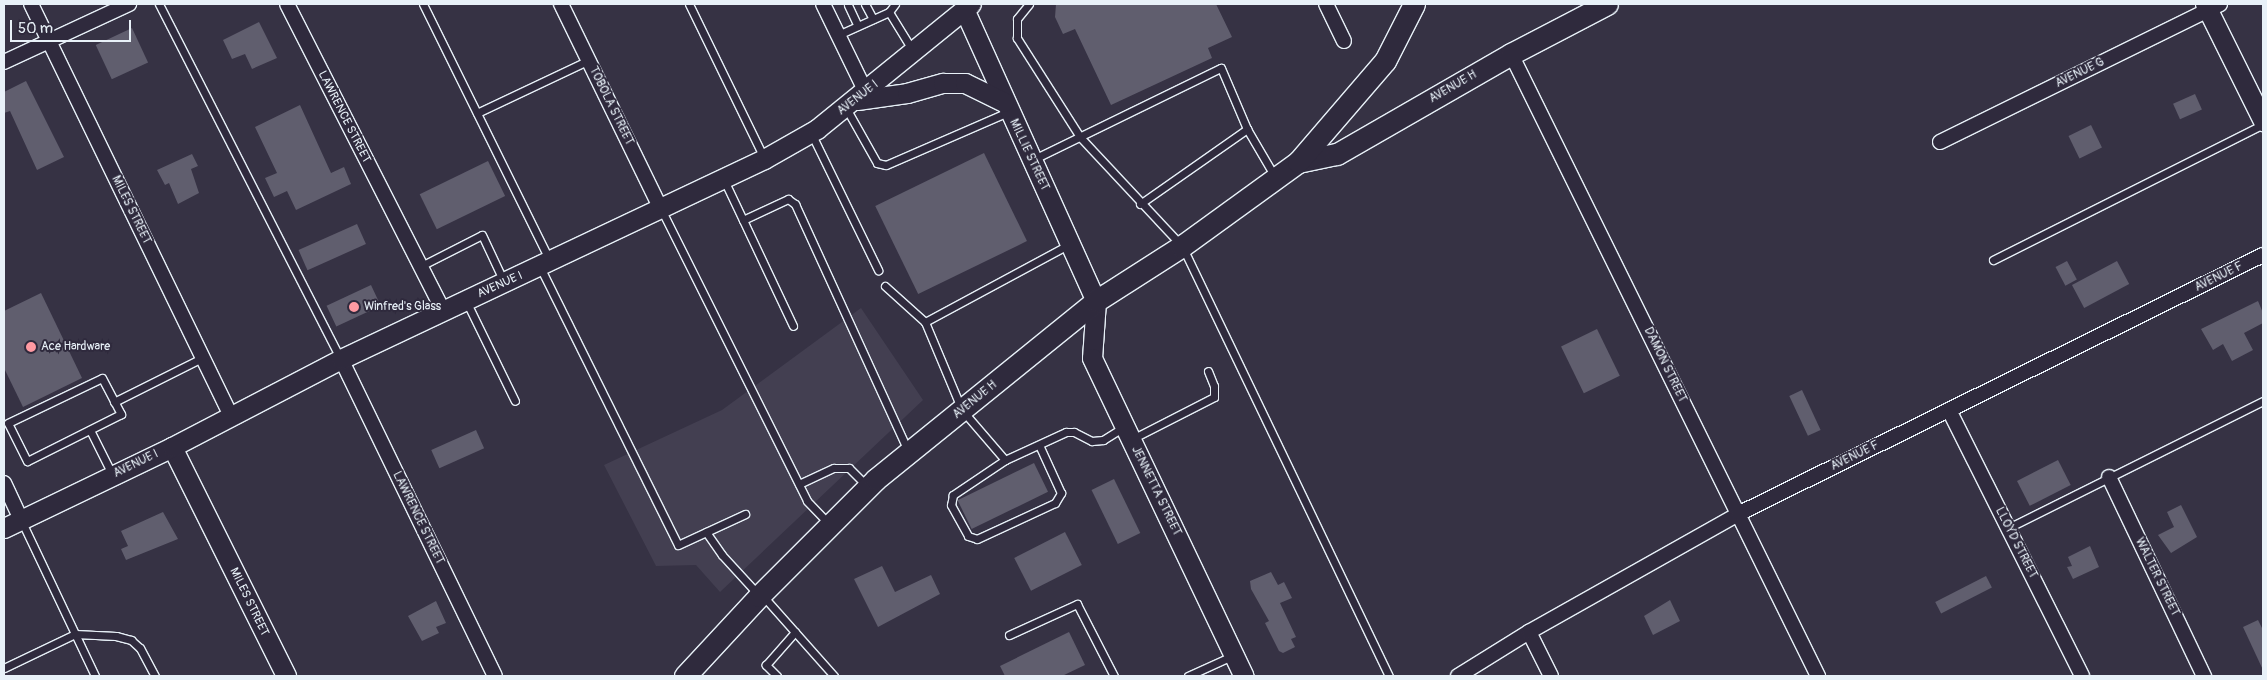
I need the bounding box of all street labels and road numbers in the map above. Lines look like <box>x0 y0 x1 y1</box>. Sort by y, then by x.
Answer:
street label: AVENUE G <box>2053 55 2107 91</box>
street label: TOBOLA STREET <box>586 64 636 148</box>
street label: LAWRENCE STREET <box>315 68 373 166</box>
street label: AVENUE H <box>1427 68 1479 106</box>
street label: AVENUE I <box>835 77 881 119</box>
street label: MILLIE STREET <box>1006 117 1052 193</box>
street label: MILES STREET <box>108 173 154 247</box>
street label: AVENUE F <box>2192 259 2246 295</box>
street label: AVENUE I <box>475 269 525 301</box>
street label: DAMON STREET <box>1641 325 1689 405</box>
street label: AVENUE H <box>950 378 1000 422</box>
street label: AVENUE F <box>1828 438 1882 474</box>
street label: JENNETTA STREET <box>1128 444 1184 538</box>
street label: AVENUE I <box>111 447 161 481</box>
street label: LAWRENCE STREET <box>389 469 447 567</box>
street label: LLOYD STREET <box>1992 505 2040 581</box>
street label: WALTER STREET <box>2132 536 2182 618</box>
street label: MILES STREET <box>226 565 272 639</box>

